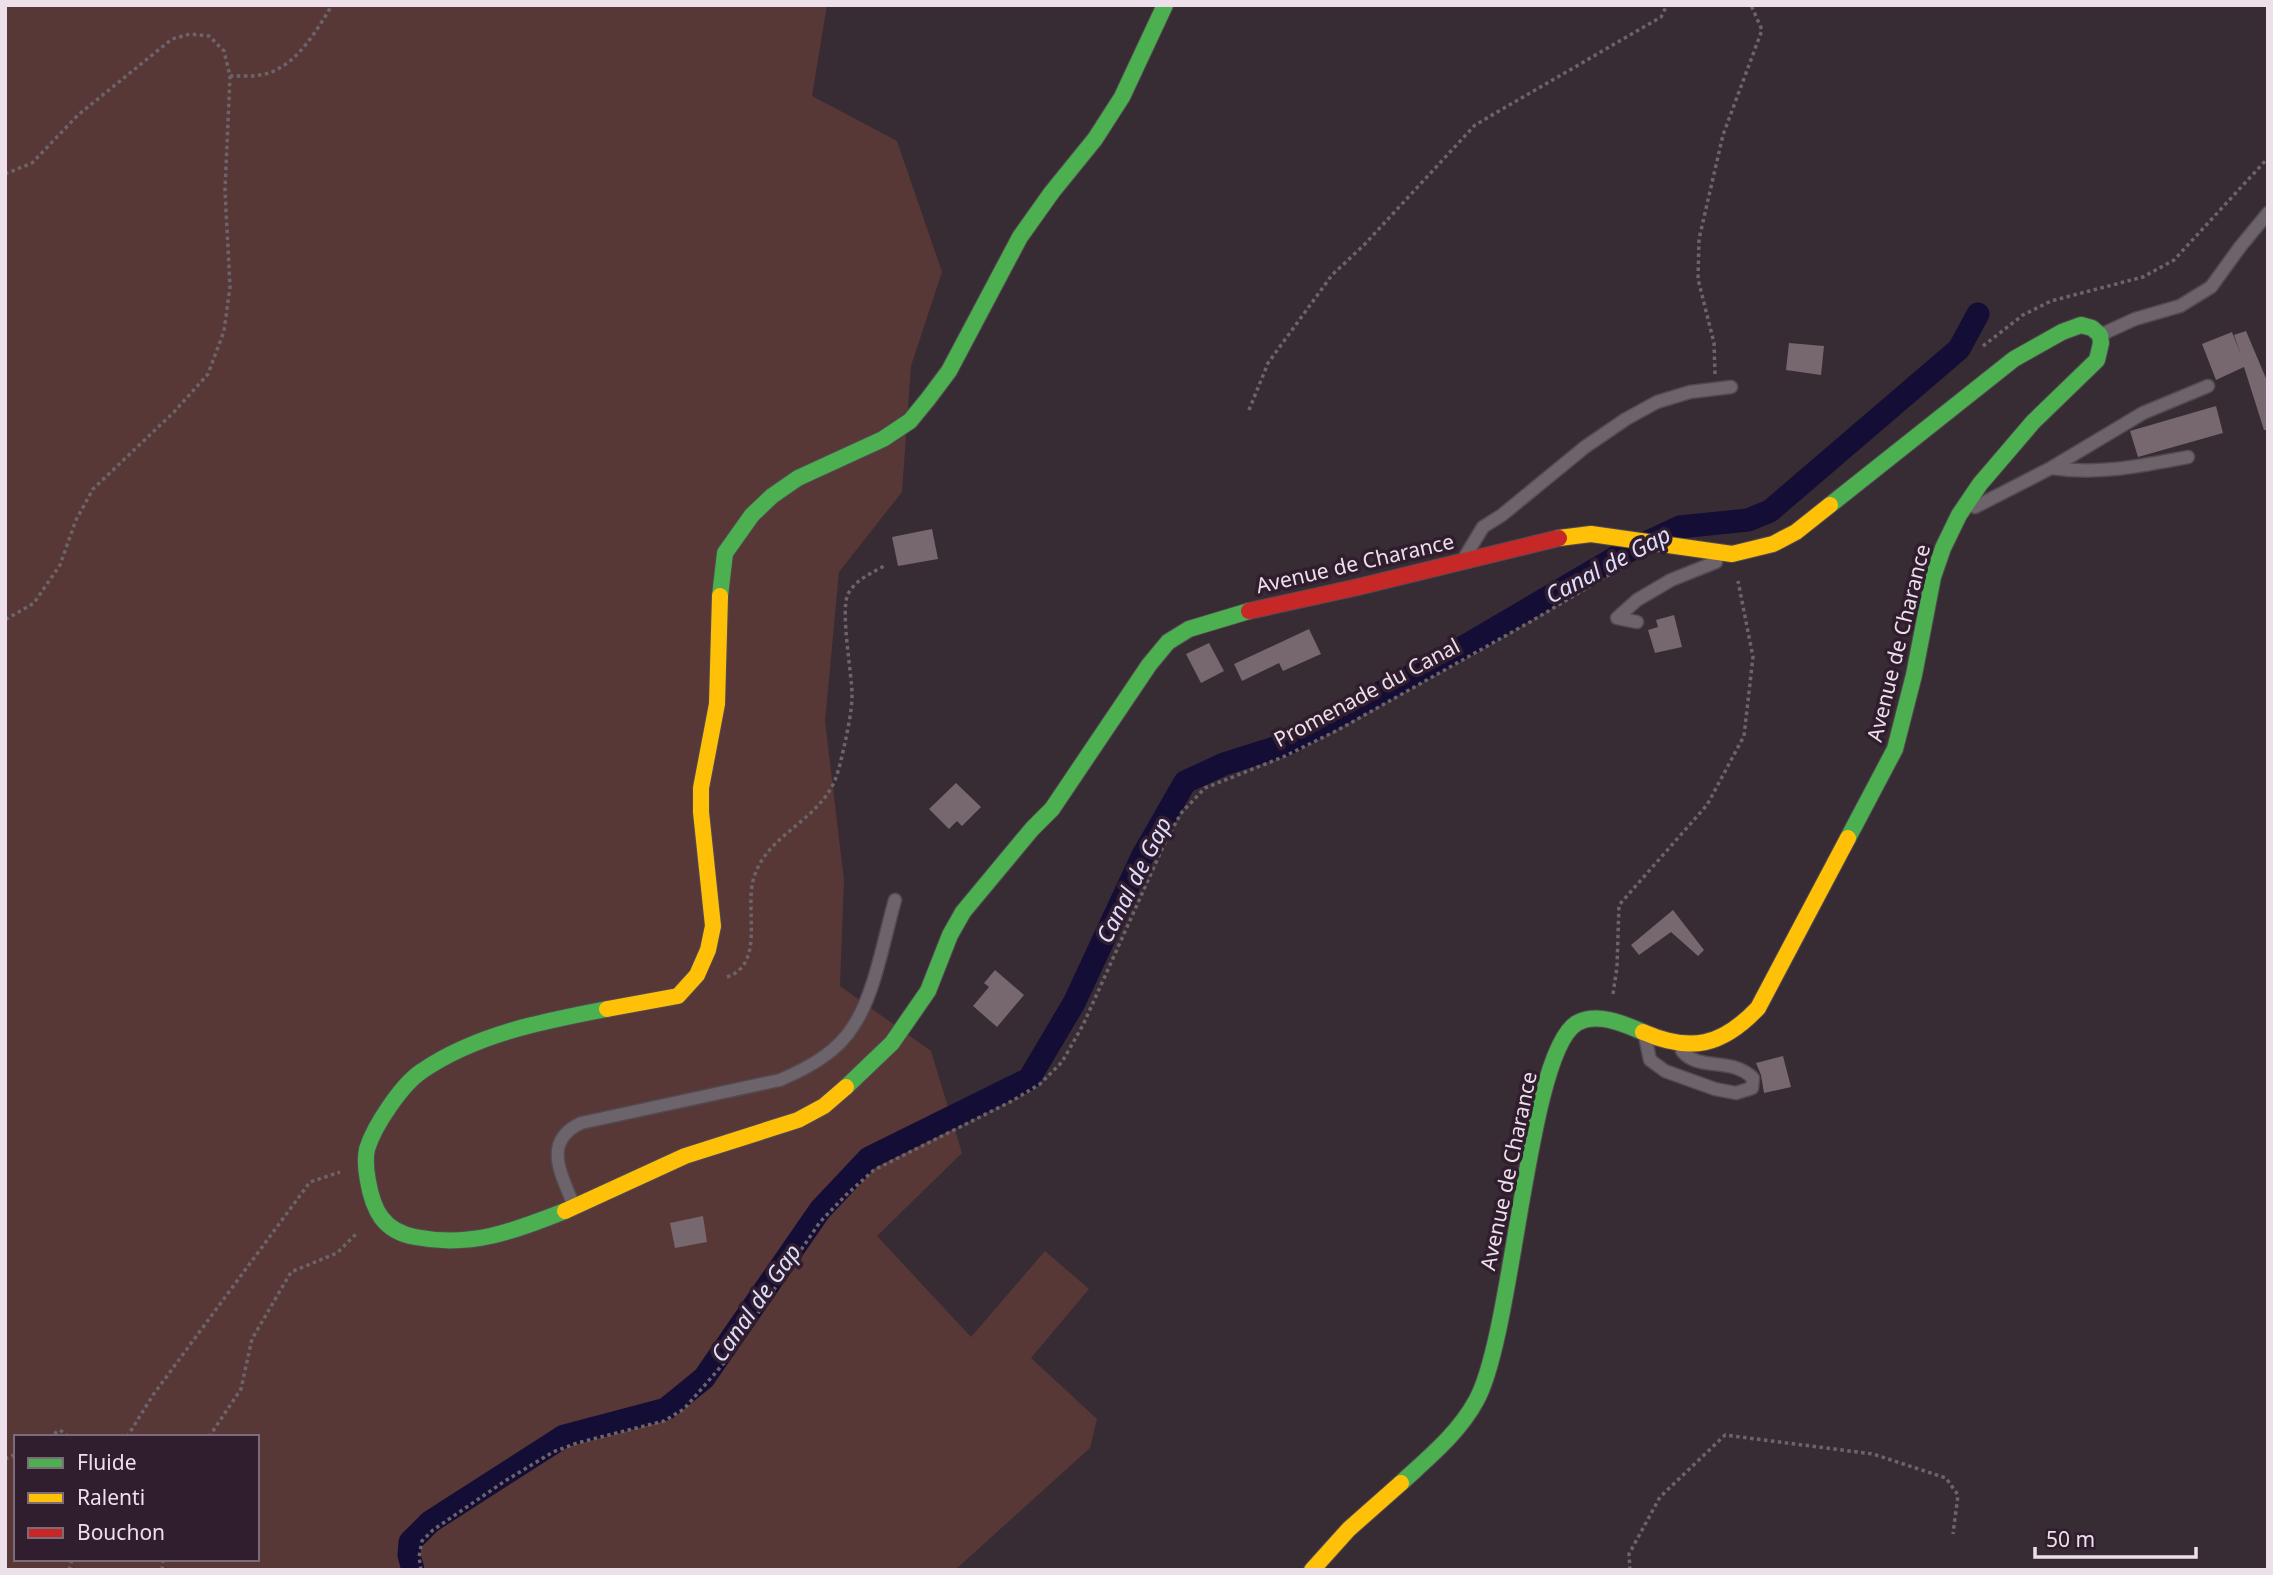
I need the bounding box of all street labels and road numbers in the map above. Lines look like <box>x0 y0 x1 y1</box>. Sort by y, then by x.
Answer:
street label: Avenue de Charance <box>1253 527 1457 599</box>
street label: Avenue de Charance <box>1860 541 1936 744</box>
street label: Promenade du Canal <box>1269 631 1464 753</box>
street label: Avenue de Charance <box>1473 1069 1543 1273</box>

